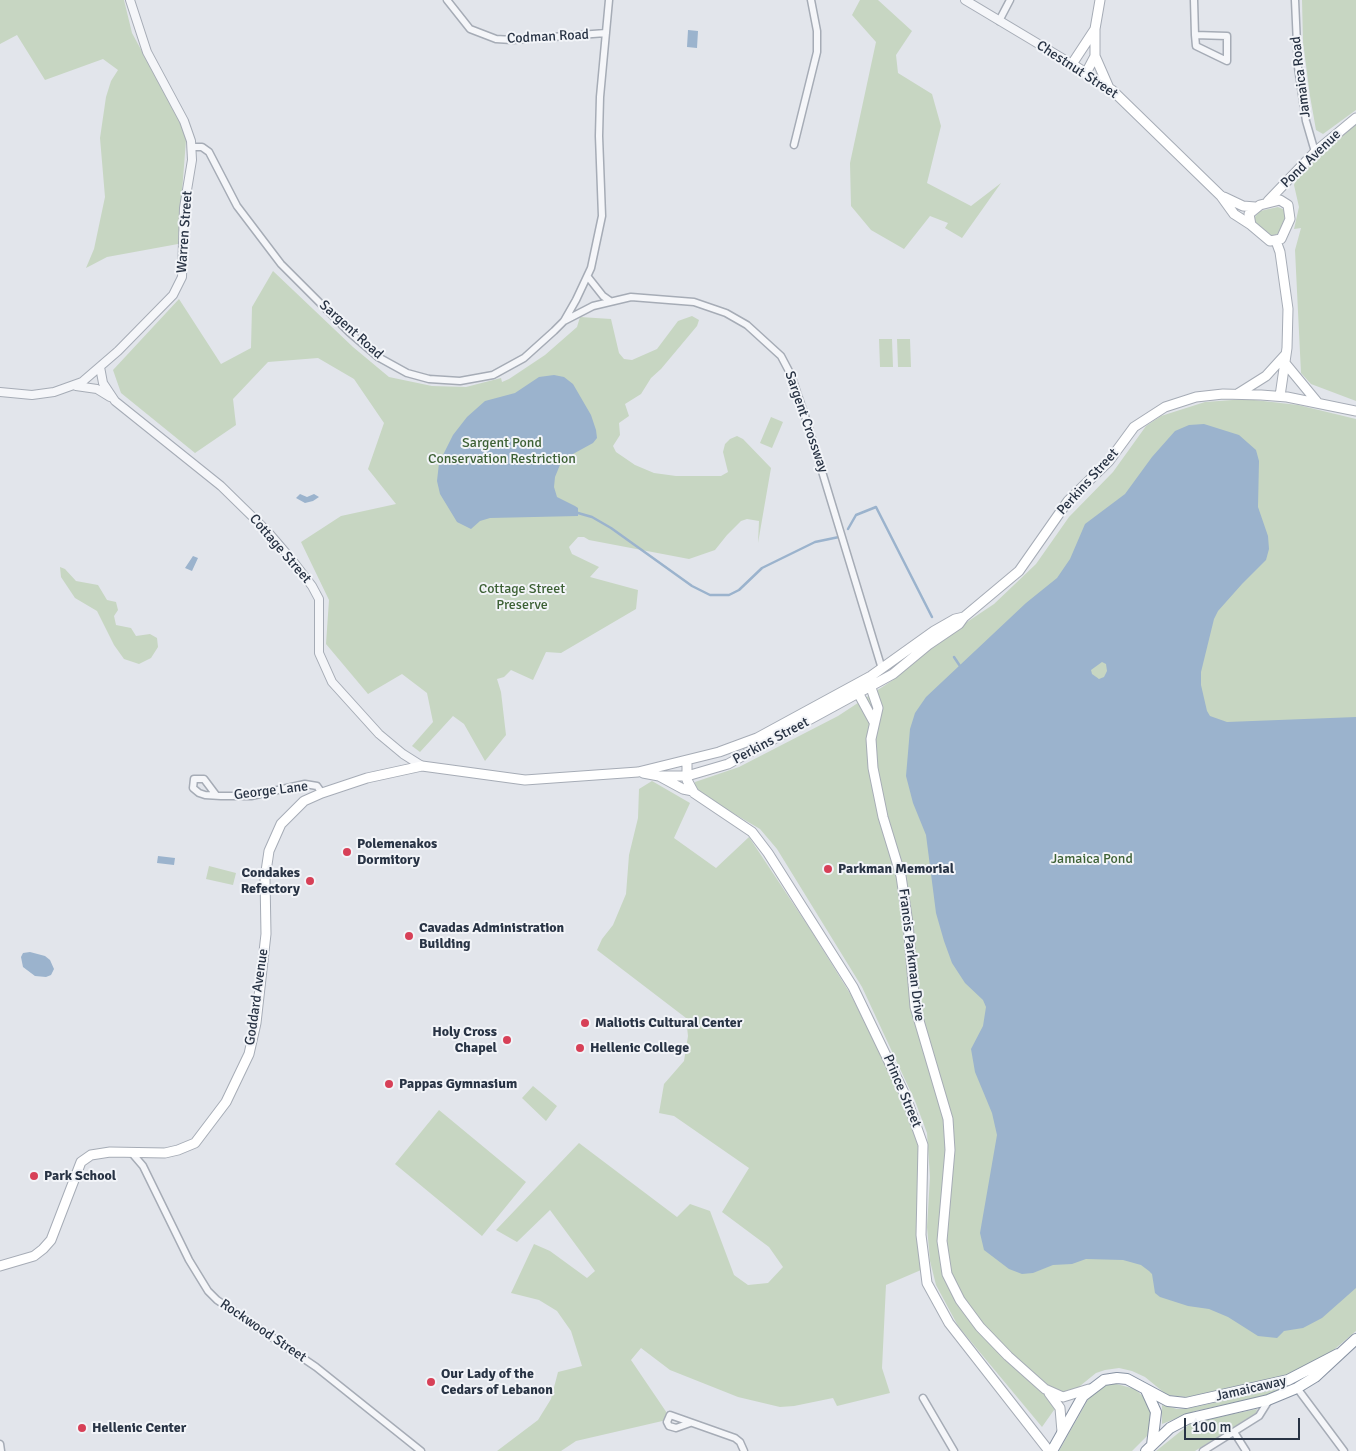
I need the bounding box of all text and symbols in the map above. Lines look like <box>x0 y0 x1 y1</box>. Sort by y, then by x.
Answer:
street label: Codman Road <box>507 26 589 48</box>
street label: Jamaica Road <box>1288 35 1314 119</box>
street label: Chestnut Street <box>1033 37 1121 103</box>
street label: Pond Avenue <box>1278 126 1344 192</box>
street label: Warren Street <box>174 190 196 274</box>
street label: Sargent Road <box>316 297 386 363</box>
street label: Sargent Crossway <box>781 369 831 475</box>
park label: Sargent Pond Conservation Restriction <box>428 435 576 468</box>
street label: Perkins Street <box>1054 445 1122 519</box>
street label: Cottage Street <box>245 511 315 587</box>
park label: Cottage Street Preserve <box>479 581 565 614</box>
street label: Perkins Street <box>730 714 812 768</box>
street label: George Lane <box>233 778 309 804</box>
place label: Polemenakos Dormitory <box>357 836 437 869</box>
marker: Polemenakos Dormitory <box>341 846 353 858</box>
park label: Jamaica Pond <box>1051 851 1133 867</box>
place label: Parkman Memorial <box>838 861 954 877</box>
marker: Parkman Memorial <box>822 863 834 875</box>
place label: Condakes Refectory <box>241 865 300 898</box>
marker: Condakes Refectory <box>304 875 316 887</box>
street label: Francis Parkman Drive <box>895 888 927 1022</box>
place label: Cavadas Administration Building <box>419 920 564 952</box>
marker: Cavadas Administration Building <box>403 930 415 942</box>
street label: Goddard Avenue <box>242 948 272 1046</box>
place label: Maliotis Cultural Center <box>595 1015 742 1031</box>
marker: Maliotis Cultural Center <box>579 1017 591 1029</box>
place label: Holy Cross Chapel <box>432 1024 497 1056</box>
marker: Holy Cross Chapel <box>501 1034 513 1046</box>
place label: Hellenic College <box>590 1040 689 1056</box>
marker: Hellenic College <box>574 1042 586 1054</box>
street label: Prince Street <box>879 1052 925 1130</box>
place label: Pappas Gymnasium <box>399 1076 517 1092</box>
marker: Pappas Gymnasium <box>383 1078 395 1090</box>
place label: Park School <box>44 1168 116 1184</box>
marker: Park School <box>28 1170 40 1182</box>
street label: Rockwood Street <box>217 1296 309 1366</box>
place label: Our Lady of the Cedars of Lebanon <box>441 1366 553 1398</box>
street label: Jamaicaway <box>1214 1373 1288 1405</box>
marker: Our Lady of the Cedars of Lebanon <box>425 1376 437 1388</box>
scale bar <box>1186 1408 1302 1440</box>
text: 100 m <box>1192 1418 1232 1436</box>
place label: Hellenic Center <box>92 1420 186 1436</box>
marker: Hellenic Center <box>76 1422 88 1434</box>

